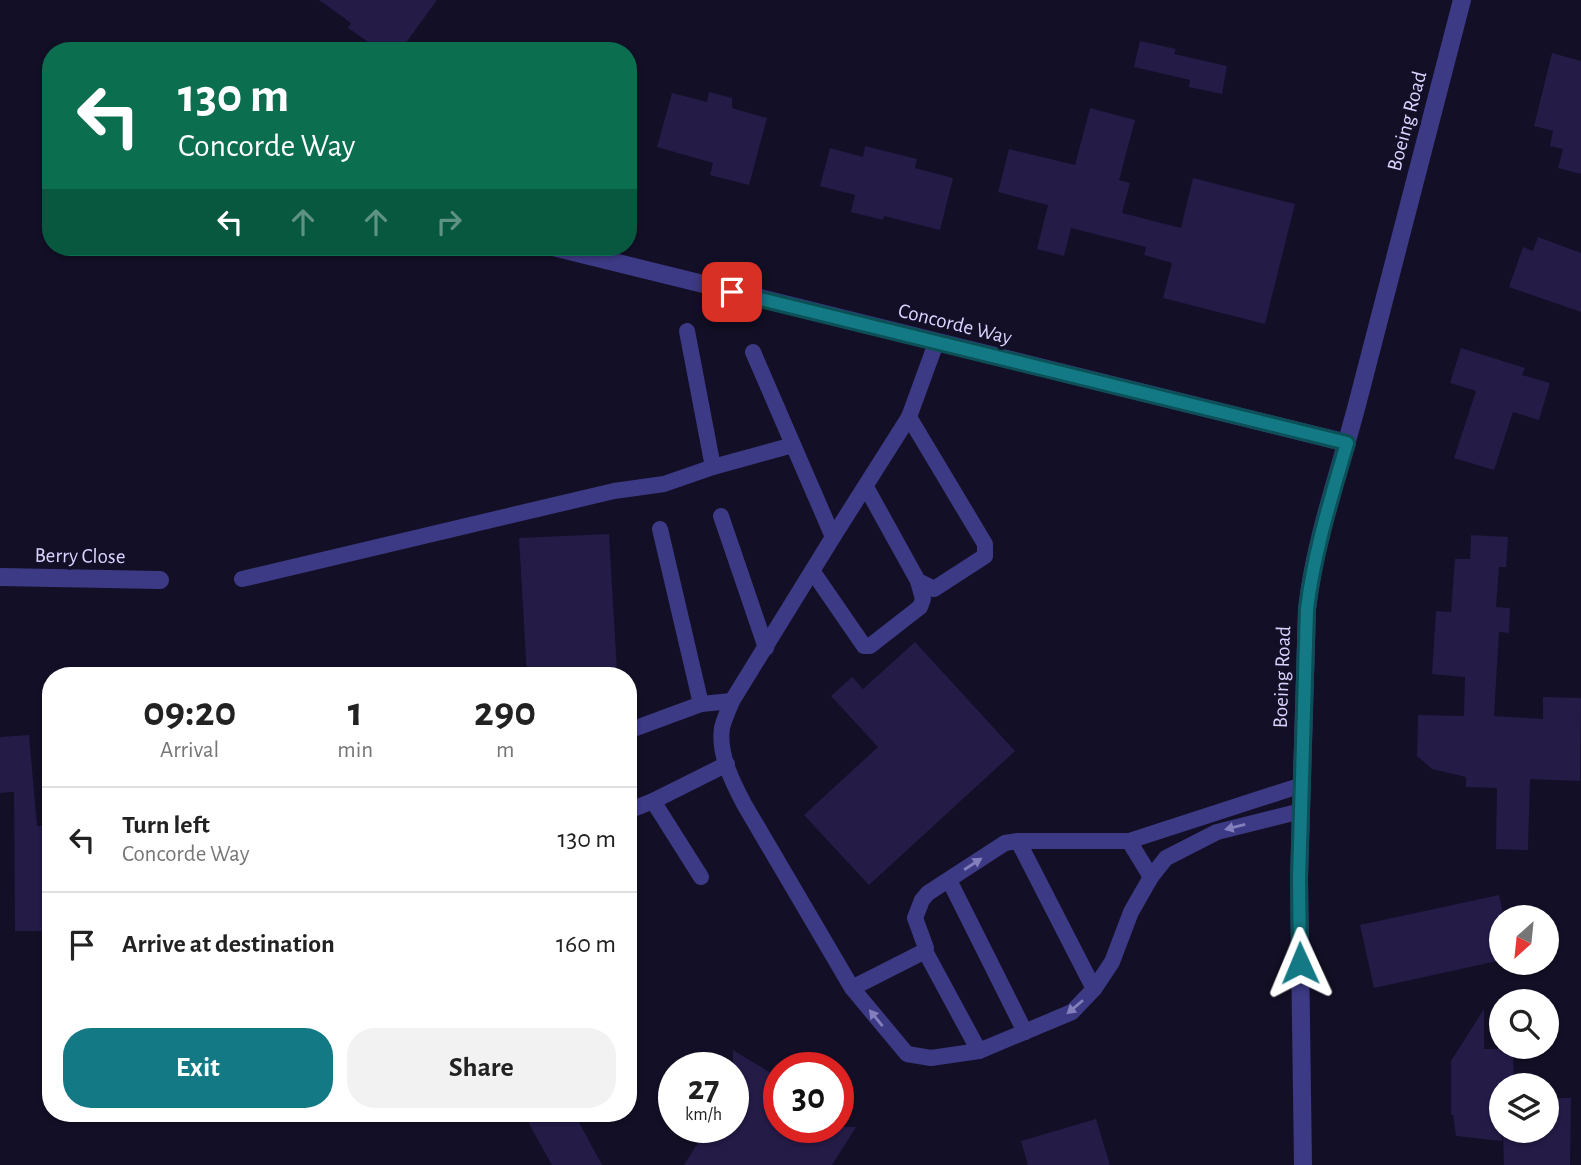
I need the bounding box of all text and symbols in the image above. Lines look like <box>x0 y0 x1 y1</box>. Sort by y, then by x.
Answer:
street label: Boeing Road <box>1384 69 1430 173</box>
icon: left <box>63 70 154 161</box>
text: 130 m <box>178 72 289 121</box>
text: Concorde Way <box>178 130 355 162</box>
icon: left <box>211 203 249 241</box>
icon: ahead <box>284 203 322 241</box>
icon: ahead <box>357 203 395 241</box>
icon: right <box>430 203 468 241</box>
pin <box>702 262 762 322</box>
icon: arrive <box>713 273 751 311</box>
street label: Concorde Way <box>896 300 1014 348</box>
street label: Berry Close <box>34 545 126 567</box>
street label: Boeing Road <box>1270 625 1294 729</box>
text: 09:20 <box>143 691 236 733</box>
text: 1 <box>348 691 363 733</box>
text: 290 <box>474 691 536 733</box>
text: Arrival <box>160 739 219 762</box>
text: min <box>337 739 373 762</box>
text: m <box>496 739 514 762</box>
text: Turn left <box>122 812 210 838</box>
icon: left <box>63 821 101 859</box>
one-way arrow <box>1223 822 1245 833</box>
text: 130 m <box>558 826 616 852</box>
text: Concorde Way <box>122 843 250 866</box>
one-way arrow <box>963 858 983 871</box>
north arrow <box>1489 905 1559 975</box>
map controls <box>1489 905 1559 1143</box>
icon: arrive <box>63 926 101 964</box>
position arrow <box>1263 926 1337 1000</box>
text: Arrive at destination <box>122 931 335 957</box>
text: 160 m <box>556 931 616 957</box>
button: search <box>1489 989 1559 1059</box>
one-way arrow <box>1067 999 1084 1014</box>
one-way arrow <box>869 1009 884 1026</box>
button: Exit <box>63 1028 333 1108</box>
button: Share <box>347 1028 616 1108</box>
speed limit sign: 30 <box>763 1052 854 1143</box>
text: 27 <box>688 1071 719 1106</box>
button: layers <box>1489 1073 1559 1143</box>
text: km/h <box>685 1106 722 1124</box>

